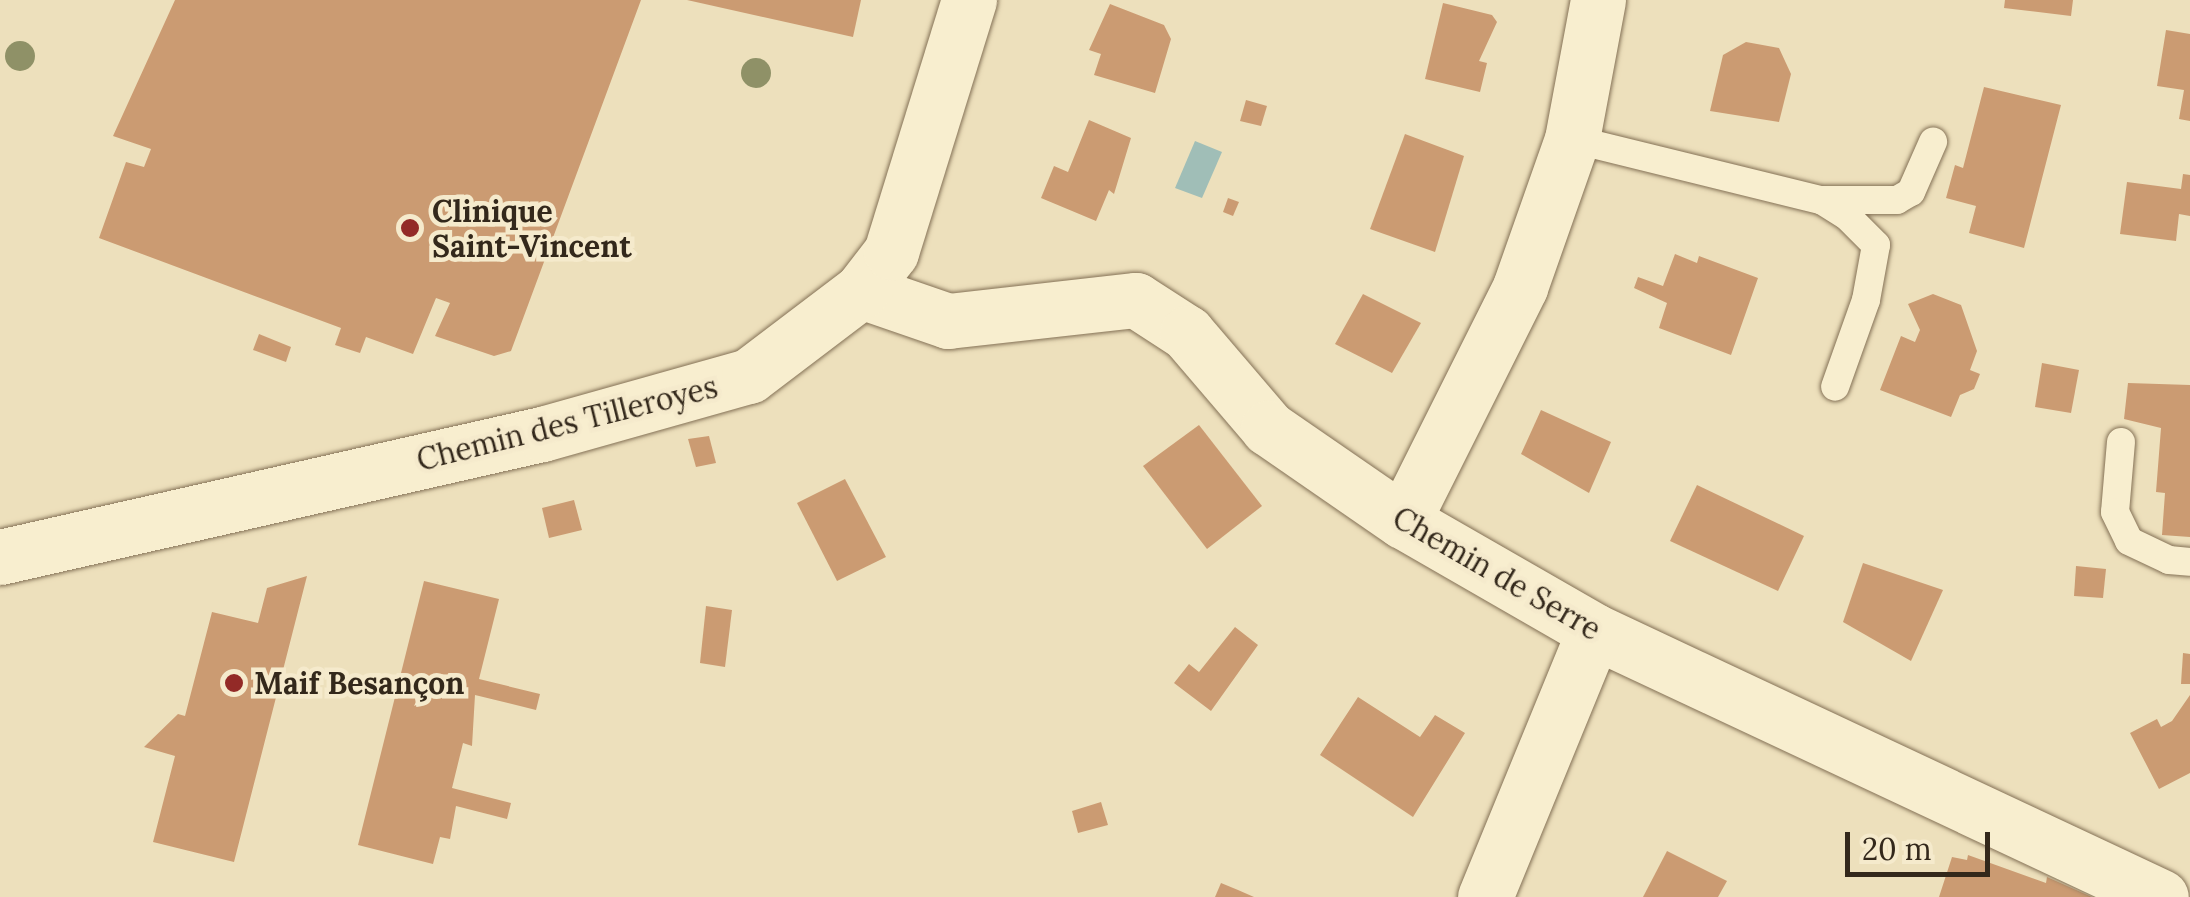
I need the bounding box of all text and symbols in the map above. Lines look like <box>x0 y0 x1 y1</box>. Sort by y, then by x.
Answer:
place label: Clinique Saint-Vincent <box>432 193 632 264</box>
marker: Clinique Saint-Vincent <box>397 215 423 241</box>
street label: Chemin des Tilleroyes <box>413 368 721 478</box>
street label: Chemin de Serre <box>1387 499 1607 647</box>
place label: Maif Besançon <box>254 665 464 701</box>
marker: Maif Besançon <box>223 672 245 694</box>
scale bar <box>1850 812 1995 874</box>
text: 20 m <box>1862 830 1931 868</box>

